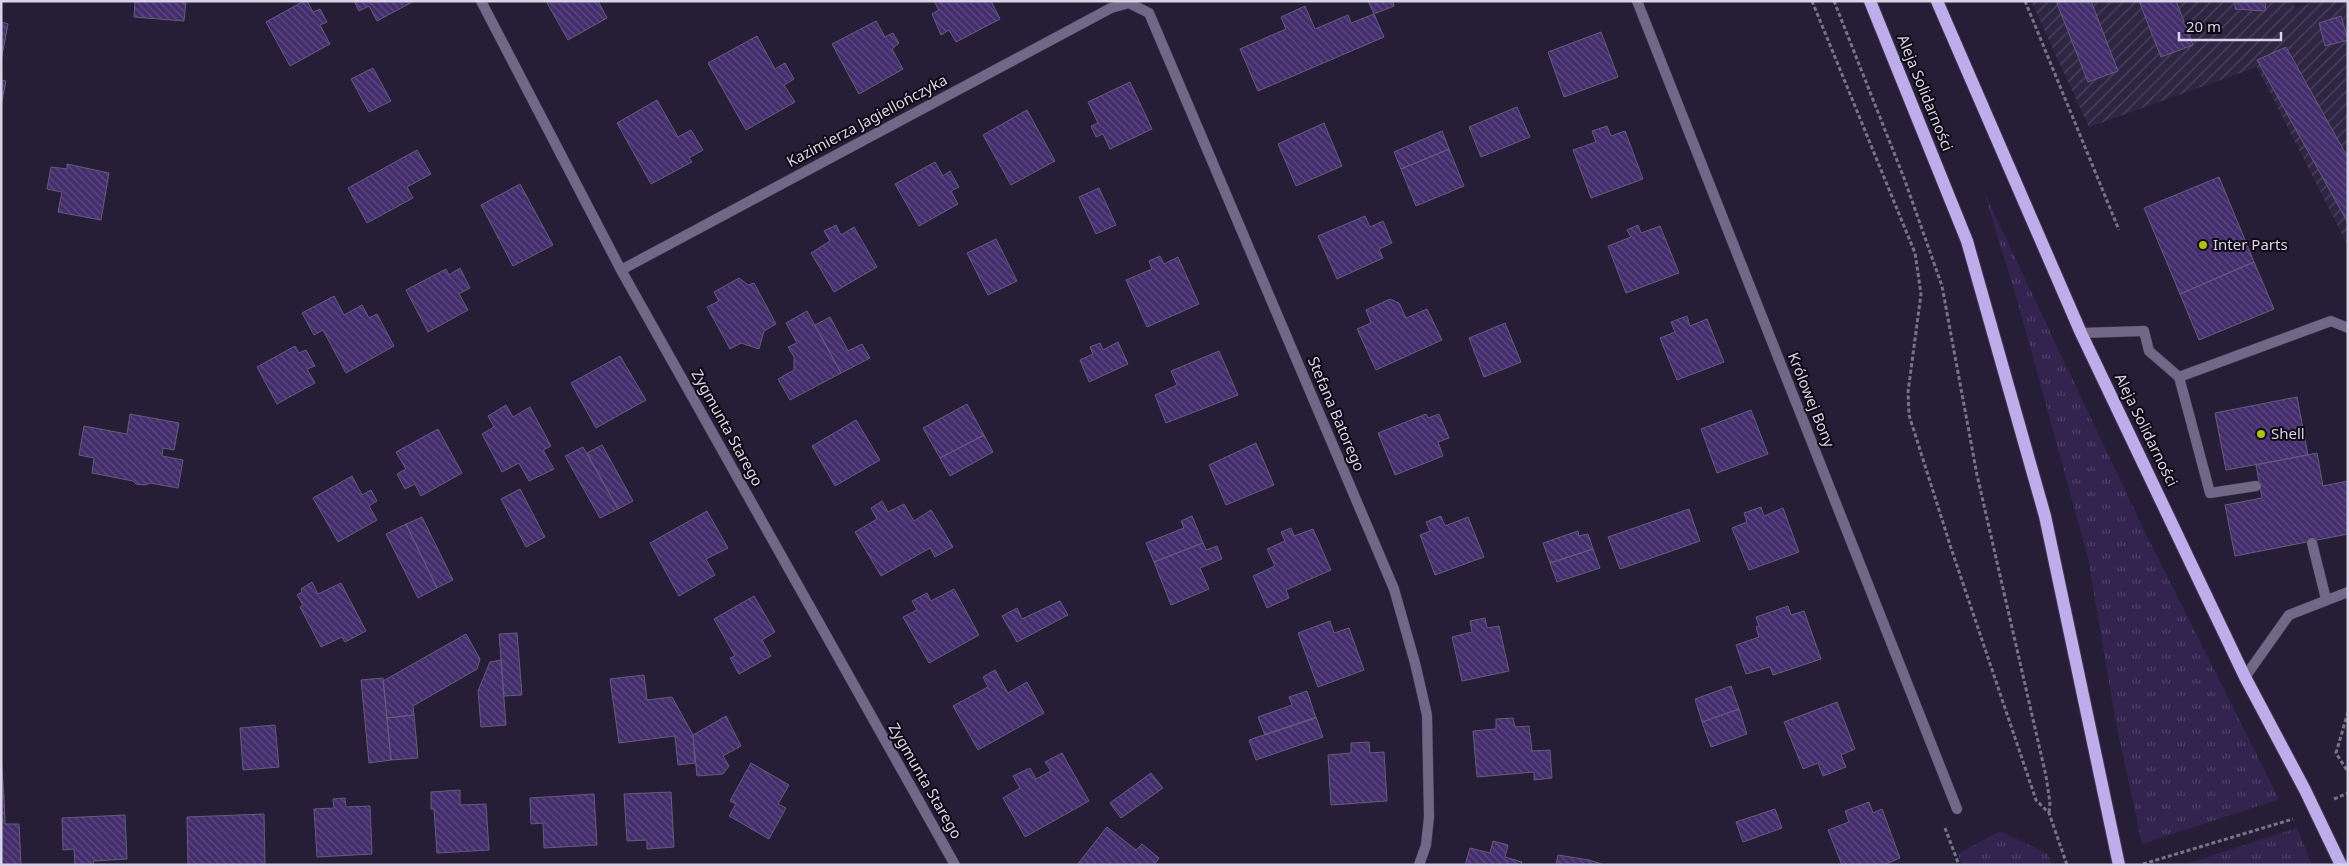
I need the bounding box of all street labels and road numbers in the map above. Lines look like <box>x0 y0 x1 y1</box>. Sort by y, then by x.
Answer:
street label: Aleja Solidarności <box>1894 32 1958 154</box>
street label: Kazimierza Jagiellończyka <box>783 69 950 171</box>
street label: Królowej Bony <box>1784 349 1840 450</box>
street label: Stefana Batorego <box>1304 353 1370 474</box>
street label: Zygmunta Starego <box>687 366 768 489</box>
street label: Aleja Solidarności <box>2111 370 2183 489</box>
street label: Zygmunta Starego <box>885 719 967 842</box>

